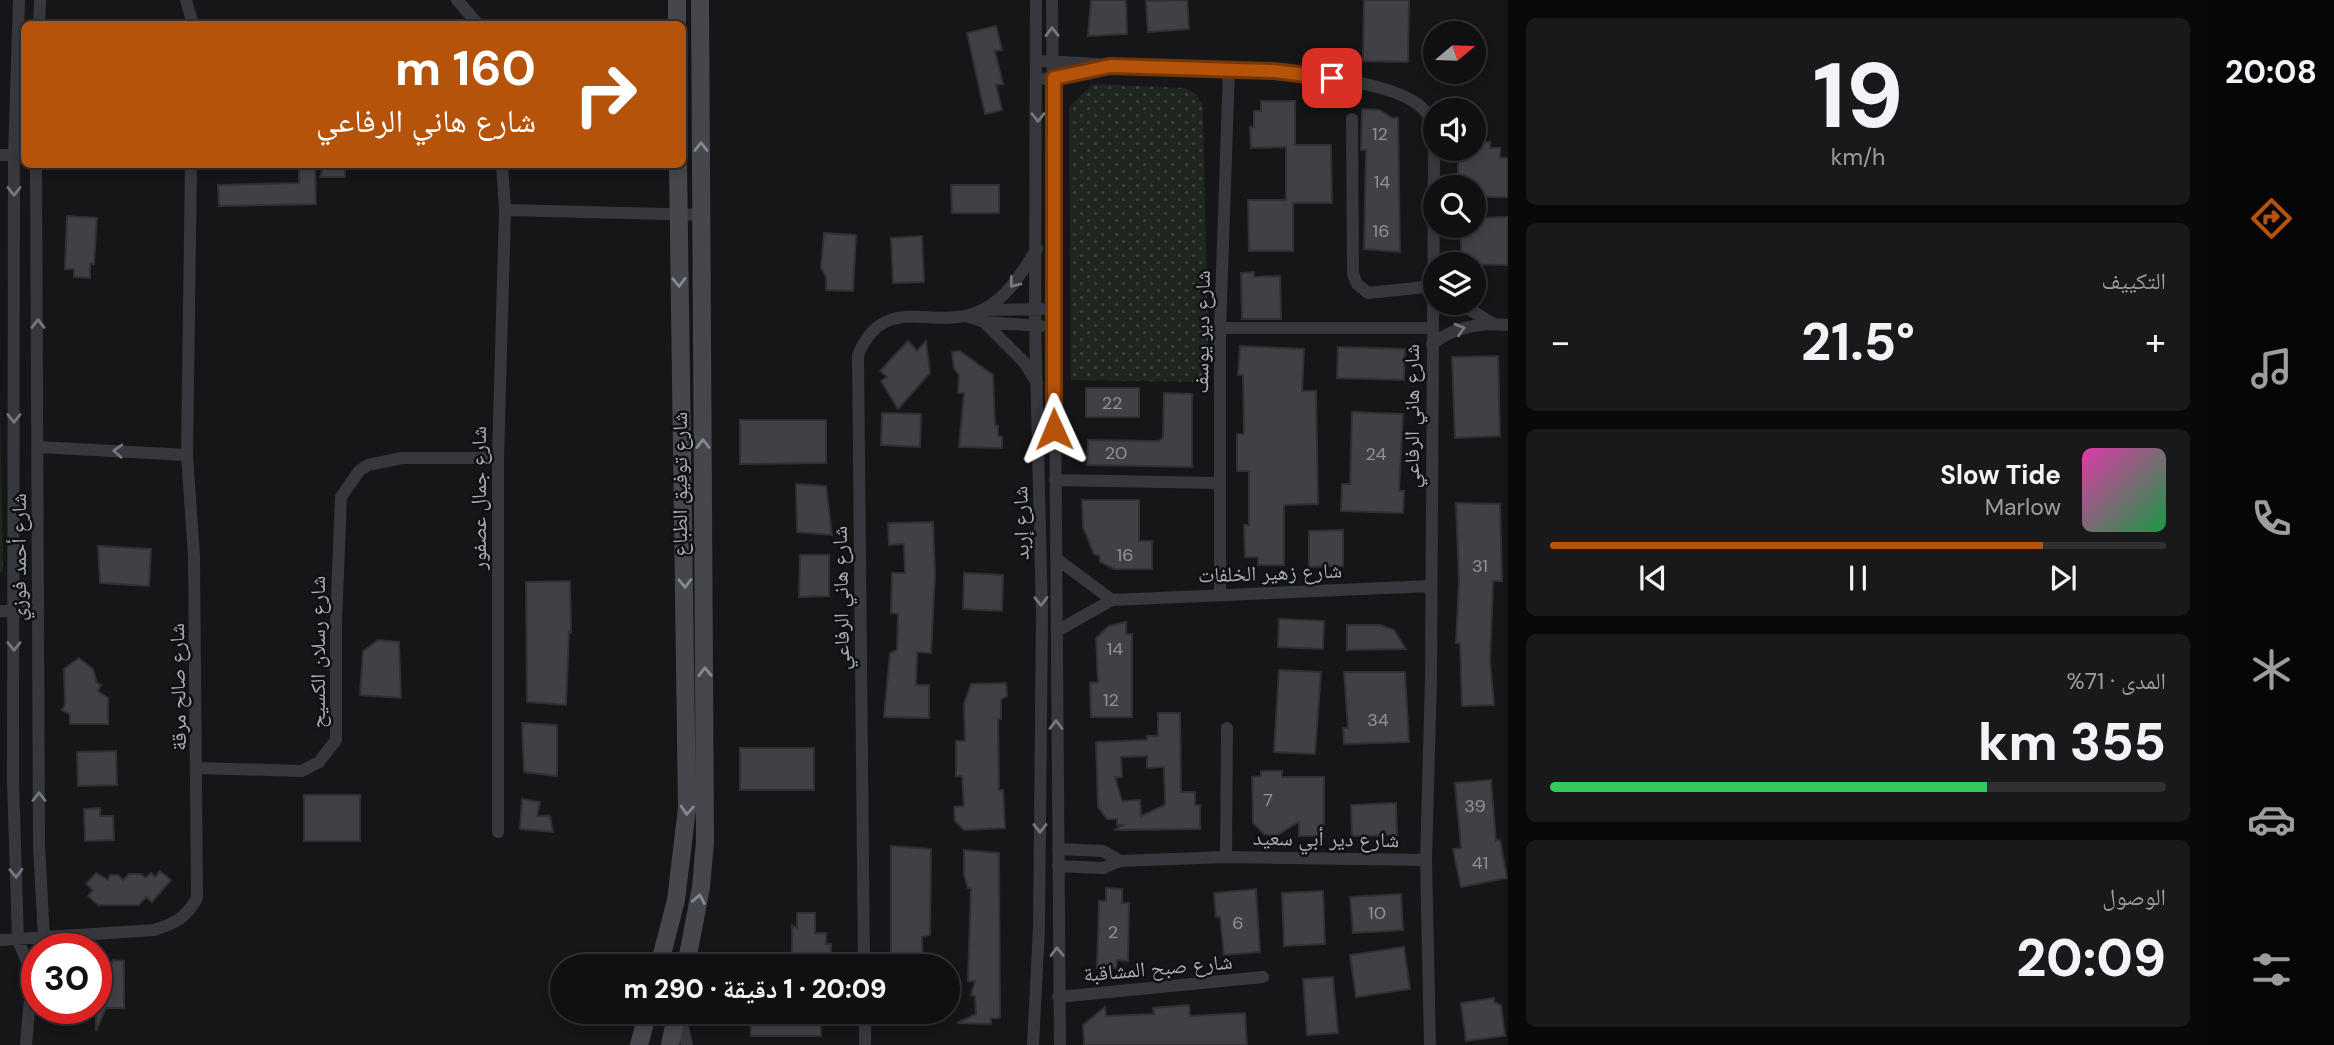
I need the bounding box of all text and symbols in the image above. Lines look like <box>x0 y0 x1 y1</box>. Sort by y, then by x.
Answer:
north arrow <box>1423 21 1486 84</box>
map controls <box>1423 21 1486 315</box>
one-way arrow <box>1045 26 1060 37</box>
text: 160 m <box>395 36 536 100</box>
text: 19 <box>1813 37 1903 155</box>
pin <box>1302 48 1362 108</box>
icon: right <box>560 49 651 140</box>
text: 20:08 <box>2225 51 2317 93</box>
icon: arrive <box>1313 59 1351 97</box>
button: sound <box>1423 98 1486 161</box>
text: شارع هاني الرفاعي <box>316 100 536 142</box>
one-way arrow <box>1030 112 1046 123</box>
house number: 12 <box>1372 122 1388 146</box>
one-way arrow <box>694 141 709 152</box>
text: km/h <box>1831 142 1885 172</box>
house number: 14 <box>1374 170 1390 194</box>
button: search <box>1423 175 1486 238</box>
one-way arrow <box>6 186 22 196</box>
icon: directions <box>2247 194 2296 243</box>
house number: 16 <box>1373 219 1389 243</box>
button: layers <box>1423 252 1486 315</box>
text: التكييف <box>2101 266 2166 296</box>
street label: شارع دير يوسف <box>1187 270 1217 394</box>
one-way arrow <box>1009 275 1022 287</box>
one-way arrow <box>671 277 687 288</box>
text: 21.5° <box>1801 308 1915 376</box>
text: − <box>1550 317 1571 367</box>
text: + <box>2145 317 2166 367</box>
one-way arrow <box>30 319 46 329</box>
one-way arrow <box>1454 323 1466 338</box>
street label: شارع هاني الرفاعي <box>1398 344 1428 488</box>
icon: music <box>2247 344 2296 393</box>
house number: 22 <box>1102 391 1122 415</box>
position arrow <box>1017 392 1091 466</box>
street label: شارع توفيق الطباع <box>666 412 694 556</box>
one-way arrow <box>6 413 22 424</box>
street label: شارع جمال عصفور <box>465 426 493 571</box>
one-way arrow <box>695 439 711 449</box>
house number: 20 <box>1105 441 1127 465</box>
house number: 24 <box>1366 442 1387 466</box>
one-way arrow <box>113 444 124 459</box>
text: Slow Tide <box>1940 458 2061 492</box>
street label: شارع إربد <box>1006 486 1036 560</box>
text: Marlow <box>1985 492 2061 522</box>
street label: شارع أحمد فوزي <box>5 493 35 621</box>
icon: phone <box>2247 494 2296 543</box>
street label: شارع هاني الرفاعي <box>826 526 859 670</box>
house number: 16 <box>1117 543 1133 567</box>
house number: 31 <box>1472 554 1488 578</box>
street label: شارع زهير الخلفات <box>1197 556 1343 590</box>
icon: previous <box>1634 559 1672 597</box>
icon: pause <box>1839 559 1877 597</box>
icon: next <box>2044 559 2082 597</box>
street label: شارع رسلان الكسيح <box>304 576 332 728</box>
one-way arrow <box>677 578 692 589</box>
one-way arrow <box>1034 596 1049 607</box>
street label: شارع صالح مرقة <box>163 623 193 751</box>
house number: 14 <box>1107 637 1123 661</box>
one-way arrow <box>6 641 22 651</box>
icon: climate <box>2247 645 2296 694</box>
one-way arrow <box>697 666 713 677</box>
text: المدى · 71% <box>2067 666 2166 696</box>
house number: 12 <box>1103 688 1119 712</box>
house number: 34 <box>1367 708 1389 732</box>
text: 355 km <box>1978 708 2166 776</box>
one-way arrow <box>1049 719 1064 730</box>
house number: 7 <box>1263 788 1273 812</box>
one-way arrow <box>31 791 46 802</box>
house number: 39 <box>1464 794 1486 818</box>
icon: car <box>2247 795 2296 844</box>
one-way arrow <box>679 805 694 816</box>
one-way arrow <box>1032 824 1048 834</box>
street label: شارع دير أبي سعيد <box>1253 824 1399 857</box>
house number: 41 <box>1472 851 1488 875</box>
one-way arrow <box>8 868 24 879</box>
text: الوصول <box>2102 882 2166 912</box>
one-way arrow <box>690 893 705 905</box>
house number: 10 <box>1368 901 1386 925</box>
house number: 6 <box>1232 911 1244 935</box>
house number: 2 <box>1108 920 1118 944</box>
text: 20:09 <box>2016 924 2166 992</box>
speed limit sign: 30 <box>21 933 112 1024</box>
icon: filters <box>2247 945 2296 994</box>
one-way arrow <box>1049 947 1065 957</box>
street label: شارع صبح المشاقبة <box>1082 948 1234 988</box>
text: 20:09 · 1 دقيقة · 290 m <box>623 972 887 1006</box>

